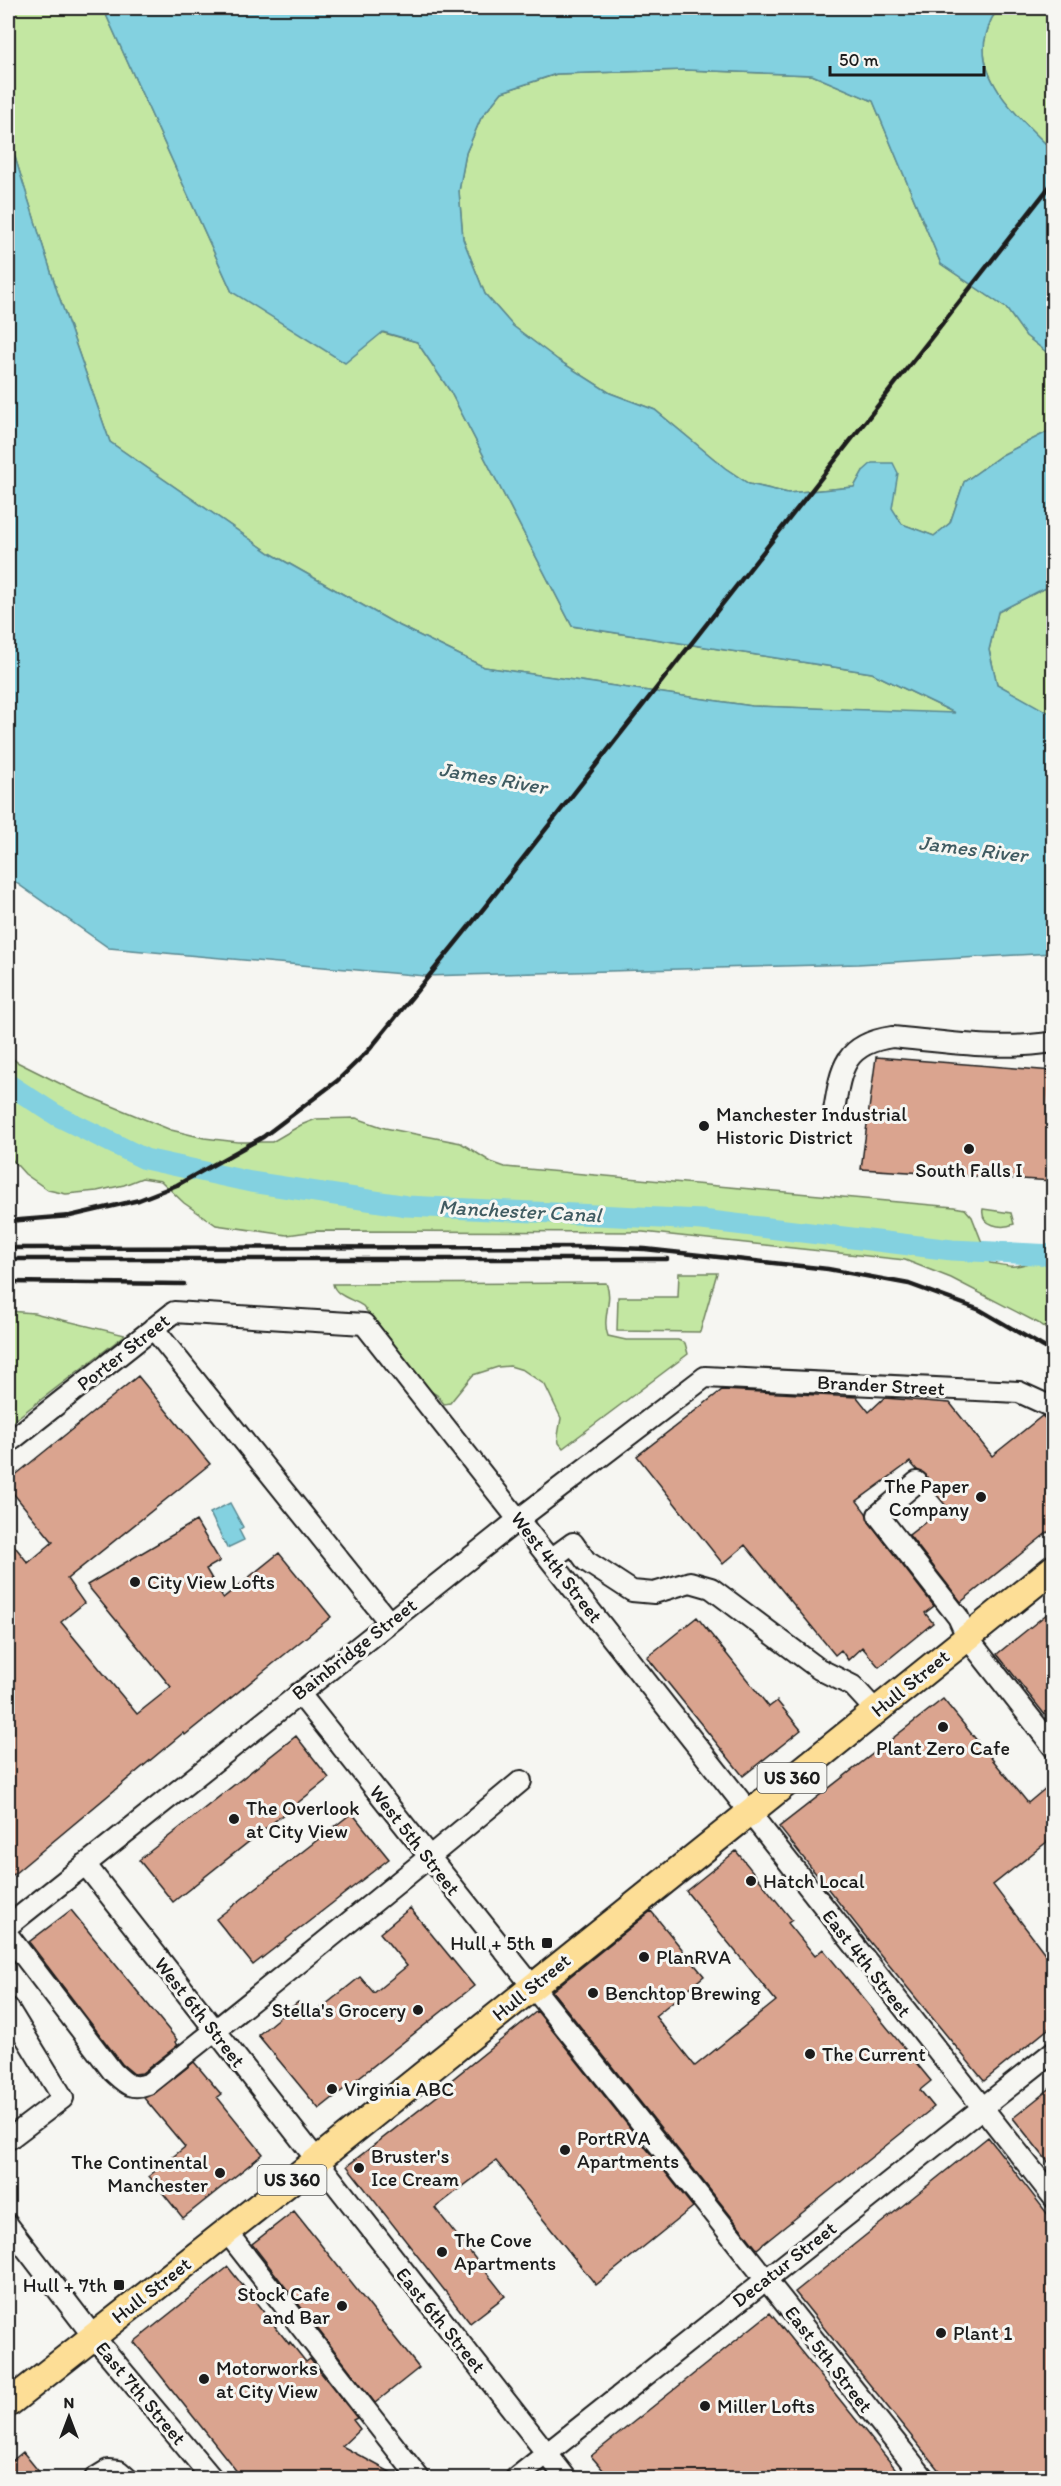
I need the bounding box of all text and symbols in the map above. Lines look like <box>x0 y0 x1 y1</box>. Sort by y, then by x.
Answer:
scale bar <box>830 39 984 77</box>
text: 50 m <box>839 49 879 71</box>
water label: James River <box>437 756 551 800</box>
water label: James River <box>917 829 1031 868</box>
place label: Manchester Industrial Historic District <box>716 1102 907 1149</box>
marker: Manchester Industrial Historic District <box>697 1119 711 1133</box>
marker: South Falls I <box>962 1142 976 1156</box>
place label: South Falls I <box>915 1158 1023 1182</box>
water label: Manchester Canal <box>438 1194 604 1227</box>
street label: Porter Street <box>72 1308 174 1396</box>
street label: Brander Street <box>816 1370 946 1400</box>
place label: The Paper Company <box>884 1474 970 1521</box>
marker: The Paper Company <box>974 1490 988 1504</box>
street label: West 4th Street <box>506 1506 608 1628</box>
place label: City View Lofts <box>147 1570 275 1594</box>
marker: City View Lofts <box>128 1575 142 1589</box>
street label: Bainbridge Street <box>287 1593 422 1705</box>
street label: Hull Street <box>866 1644 954 1722</box>
marker: Plant Zero Cafe <box>936 1720 950 1734</box>
place label: Plant Zero Cafe <box>876 1736 1010 1760</box>
road number: US 360 <box>758 1763 826 1793</box>
street label: West 5th Street <box>364 1780 466 1900</box>
place label: The Overlook at City View <box>246 1796 359 1843</box>
marker: The Overlook at City View <box>227 1812 241 1826</box>
place label: Hatch Local <box>763 1869 865 1893</box>
marker: Hatch Local <box>744 1874 758 1888</box>
street label: East 4th Street <box>817 1904 917 2022</box>
place label: Hull + 5th <box>450 1931 535 1955</box>
marker: Hull + 5th <box>540 1936 554 1950</box>
place label: PlanRVA <box>656 1945 731 1969</box>
street label: Hull Street <box>487 1948 575 2026</box>
marker: PlanRVA <box>637 1950 651 1964</box>
street label: West 6th Street <box>149 1952 251 2072</box>
place label: Benchtop Brewing <box>605 1981 761 2005</box>
marker: Benchtop Brewing <box>586 1986 600 2000</box>
place label: Stella's Grocery <box>272 1998 407 2022</box>
marker: Stella's Grocery <box>411 2003 425 2017</box>
place label: The Current <box>822 2042 926 2066</box>
marker: The Current <box>803 2047 817 2061</box>
place label: Virginia ABC <box>344 2077 454 2101</box>
marker: Virginia ABC <box>325 2082 339 2096</box>
place label: PortRVA Apartments <box>577 2126 679 2173</box>
marker: PortRVA Apartments <box>558 2143 572 2157</box>
place label: Bruster's Ice Cream <box>371 2144 459 2191</box>
place label: The Continental Manchester <box>71 2150 208 2197</box>
marker: Bruster's Ice Cream <box>352 2161 366 2175</box>
road number: US 360 <box>258 2165 326 2195</box>
marker: The Continental Manchester <box>213 2166 227 2180</box>
street label: Decatur Street <box>727 2216 841 2312</box>
place label: The Cove Apartments <box>454 2228 556 2275</box>
marker: The Cove Apartments <box>435 2245 449 2259</box>
street label: Hull Street <box>107 2251 196 2328</box>
street label: East 6th Street <box>391 2262 491 2378</box>
place label: Hull + 7th <box>23 2273 107 2297</box>
marker: Hull + 7th <box>112 2278 126 2292</box>
place label: Stock Cafe and Bar <box>237 2282 330 2329</box>
marker: Stock Cafe and Bar <box>335 2299 349 2313</box>
street label: East 5th Street <box>780 2301 878 2417</box>
place label: Plant 1 <box>953 2321 1012 2345</box>
marker: Plant 1 <box>934 2326 948 2340</box>
street label: East 7th Street <box>91 2336 191 2450</box>
place label: Motorworks at City View <box>216 2356 318 2403</box>
marker: Motorworks at City View <box>197 2372 211 2386</box>
north arrow <box>39 2387 99 2447</box>
text: N <box>64 2393 74 2412</box>
place label: Miller Lofts <box>717 2394 815 2418</box>
marker: Miller Lofts <box>698 2399 712 2413</box>

